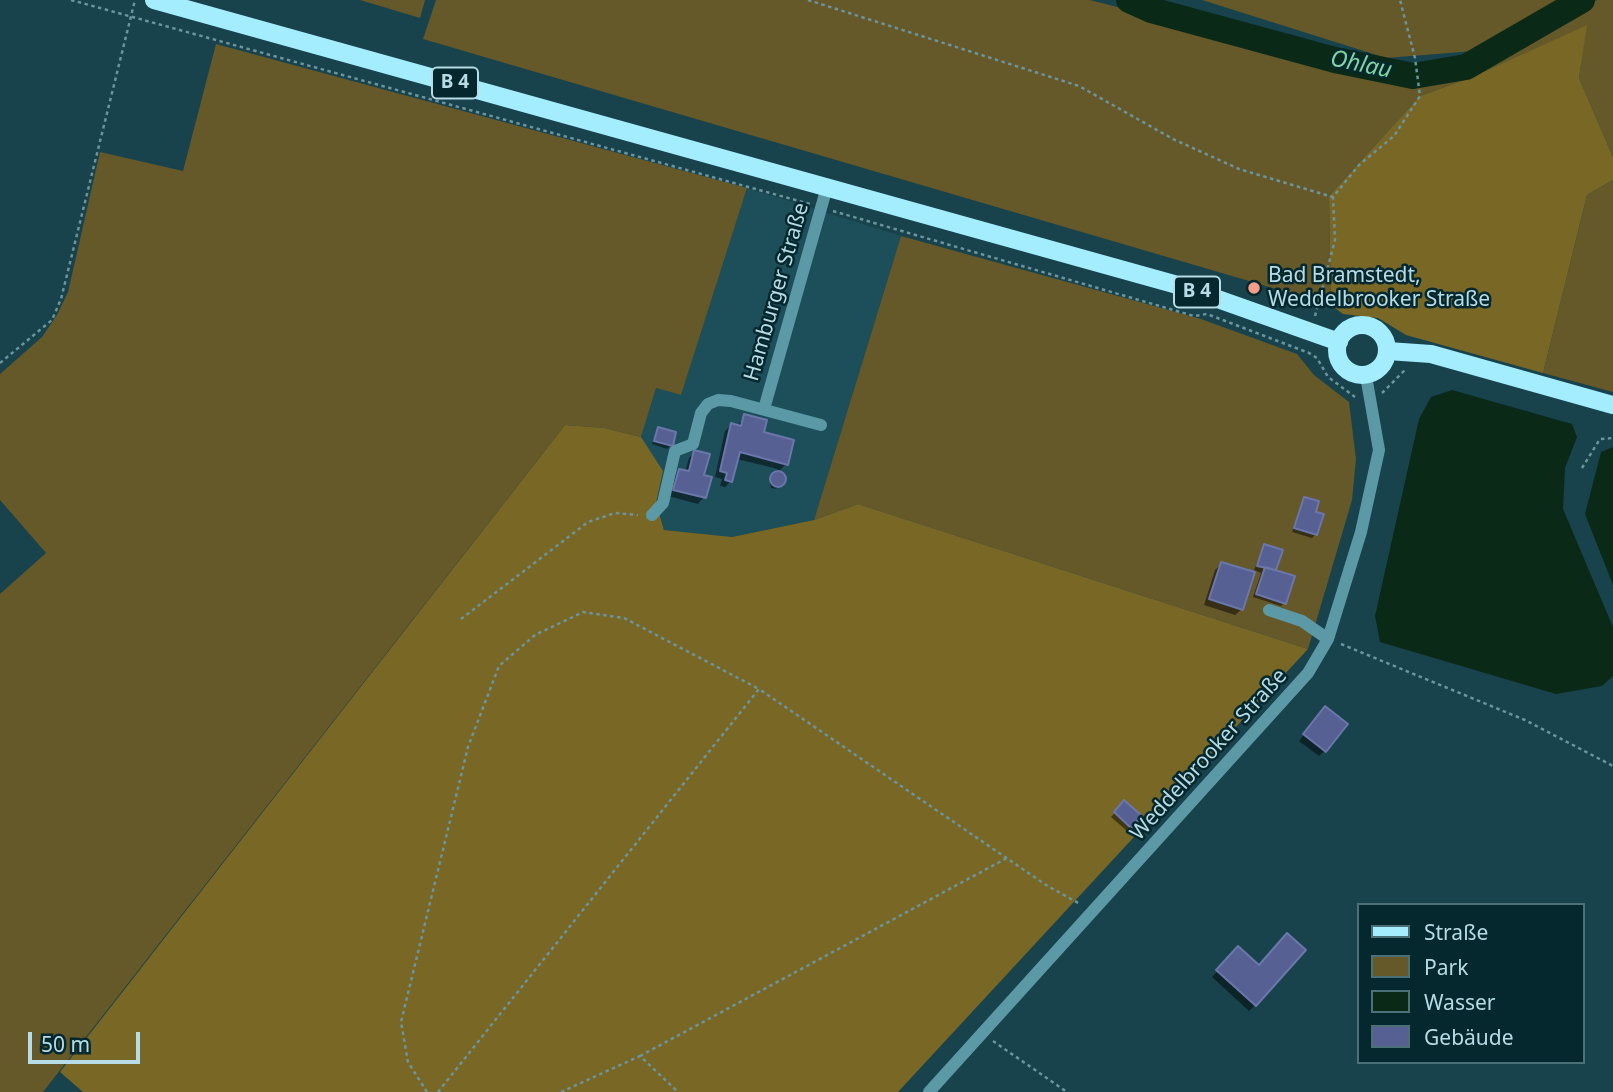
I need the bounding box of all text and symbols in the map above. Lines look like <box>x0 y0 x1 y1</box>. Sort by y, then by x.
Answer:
water label: Ohlau <box>1328 45 1394 85</box>
road number: B 4 <box>432 68 478 99</box>
street label: Hamburger Straße <box>739 200 815 384</box>
place label: Bad Bramstedt, Weddelbrooker Straße <box>1268 263 1490 313</box>
road number: B 4 <box>1174 276 1220 308</box>
marker: Bad Bramstedt, Weddelbrooker Straße <box>1246 280 1262 296</box>
street label: Weddelbrooker Straße <box>1125 664 1293 846</box>
legend <box>1358 903 1585 1064</box>
text: Straße <box>1424 918 1488 946</box>
text: Park <box>1424 953 1468 981</box>
text: Wasser <box>1424 988 1496 1016</box>
scale bar <box>32 1018 144 1062</box>
text: Gebäude <box>1424 1023 1514 1051</box>
text: 50 m <box>41 1030 90 1058</box>

